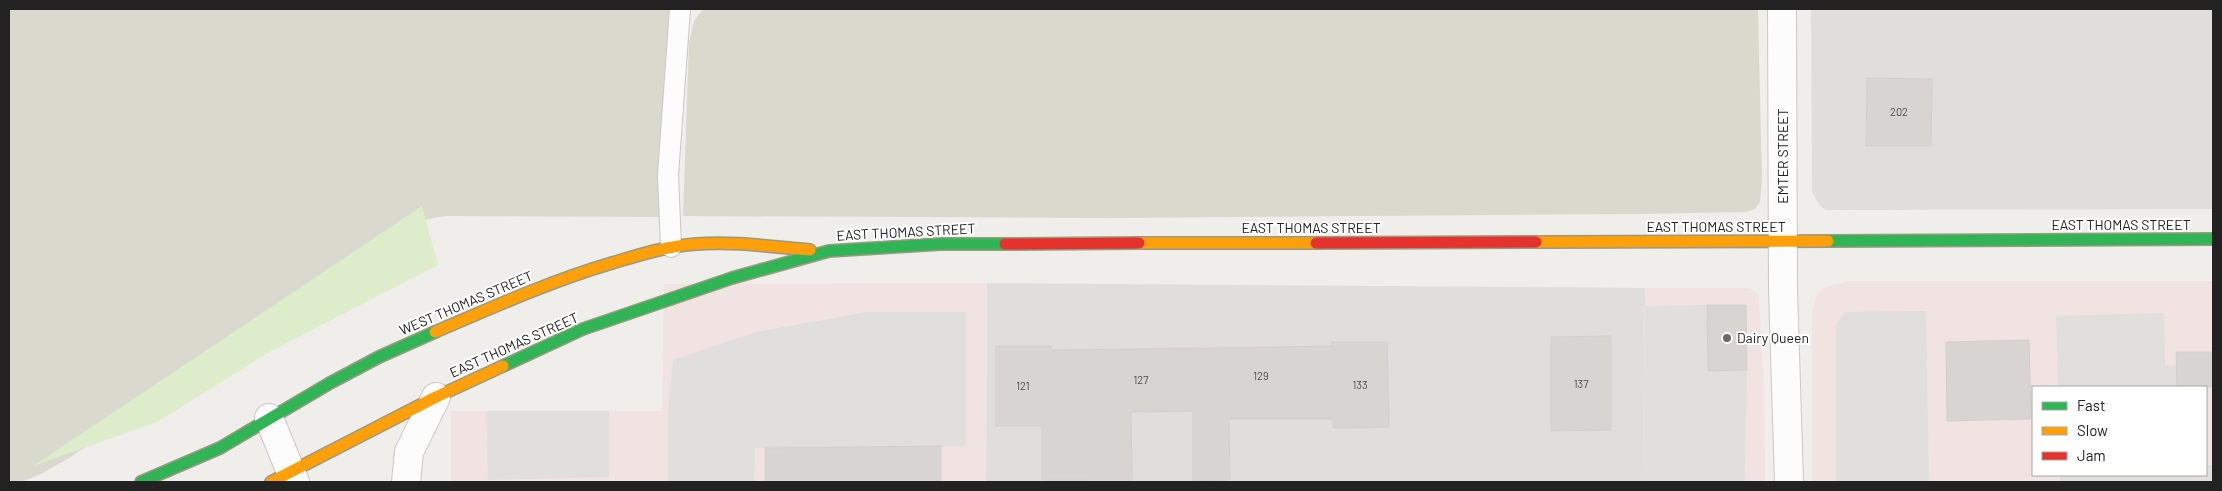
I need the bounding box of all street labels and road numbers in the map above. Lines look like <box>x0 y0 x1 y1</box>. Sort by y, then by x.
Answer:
street label: EMTER STREET <box>1774 108 1791 204</box>
street label: EAST THOMAS STREET <box>2051 216 2191 233</box>
street label: EAST THOMAS STREET <box>1646 218 1786 235</box>
street label: EAST THOMAS STREET <box>836 219 976 244</box>
street label: EAST THOMAS STREET <box>1241 219 1381 236</box>
street label: WEST THOMAS STREET <box>397 267 535 338</box>
street label: EAST THOMAS STREET <box>447 308 581 381</box>

